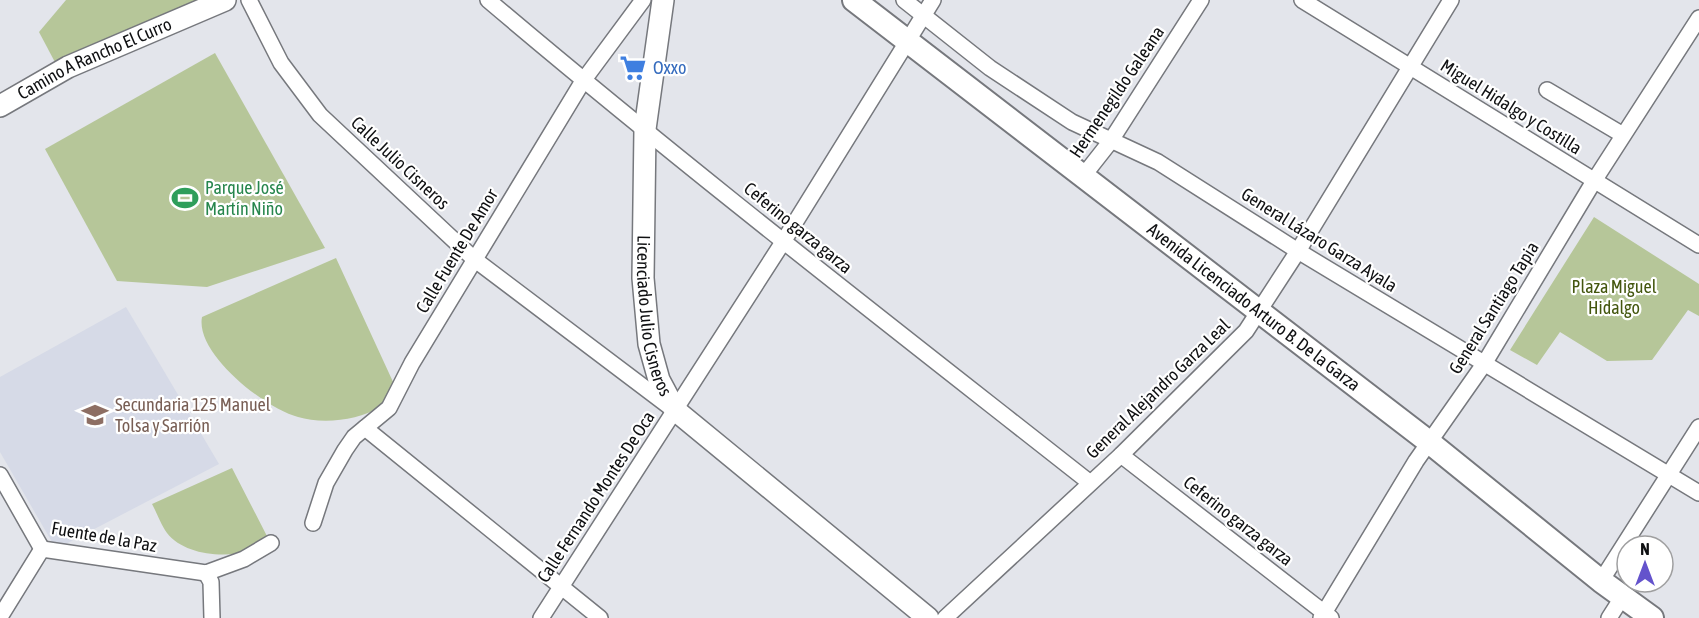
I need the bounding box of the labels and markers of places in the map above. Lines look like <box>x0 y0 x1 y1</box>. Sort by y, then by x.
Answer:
supermarket icon: Oxxo <box>618 53 648 83</box>
place label: Oxxo <box>653 57 686 78</box>
place label: Parque José Martín Niño <box>205 177 284 219</box>
sports icon: Parque José Martín Niño <box>170 183 200 213</box>
place label: Secundaria 125 Manuel Tolsa y Sarrión <box>115 394 271 436</box>
school or university icon: Secundaria 125 Manuel Tolsa y Sarrión <box>80 400 110 430</box>

